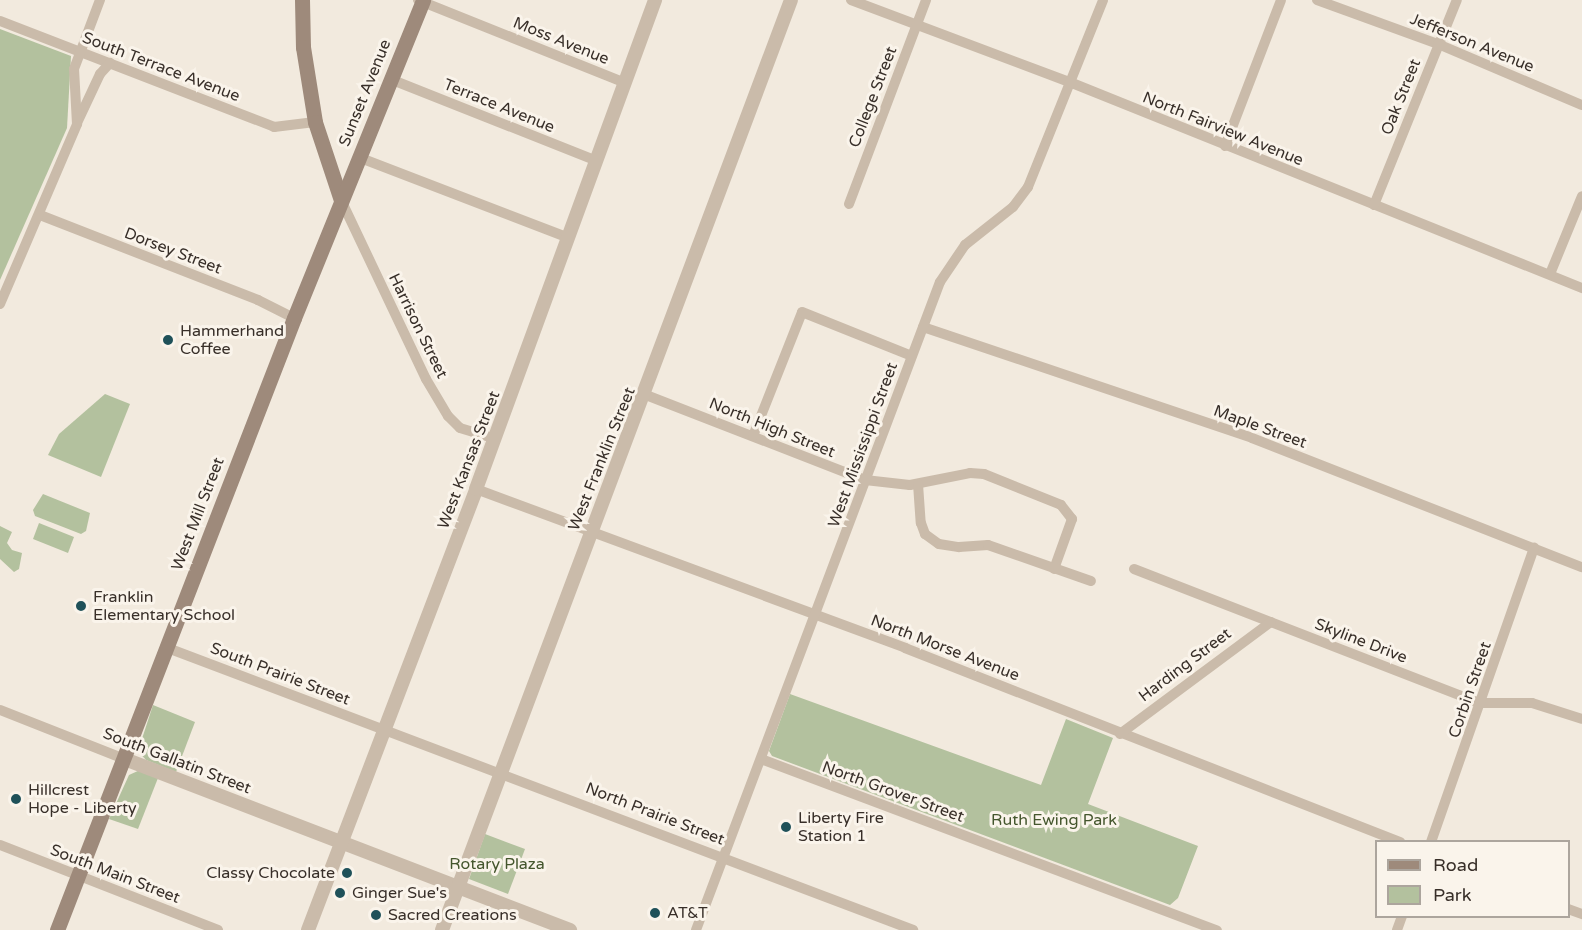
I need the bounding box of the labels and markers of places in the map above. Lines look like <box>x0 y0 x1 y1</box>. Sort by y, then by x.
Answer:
place label: Hammerhand Coffee <box>180 321 284 359</box>
marker: Hammerhand Coffee <box>161 333 175 347</box>
place label: Franklin Elementary School <box>93 587 235 625</box>
marker: Franklin Elementary School <box>74 599 88 613</box>
place label: Hillcrest Hope - Liberty <box>28 780 137 818</box>
marker: Hillcrest Hope - Liberty <box>9 792 23 806</box>
place label: Liberty Fire Station 1 <box>798 808 884 846</box>
marker: Liberty Fire Station 1 <box>779 820 793 834</box>
place label: Classy Chocolate <box>206 863 335 883</box>
marker: Classy Chocolate <box>340 866 354 880</box>
place label: Ginger Sue's <box>352 883 447 903</box>
marker: Ginger Sue's <box>333 886 347 900</box>
place label: AT&T <box>667 903 708 923</box>
place label: Sacred Creations <box>388 905 517 925</box>
marker: AT&T <box>648 906 662 920</box>
marker: Sacred Creations <box>369 908 383 922</box>

